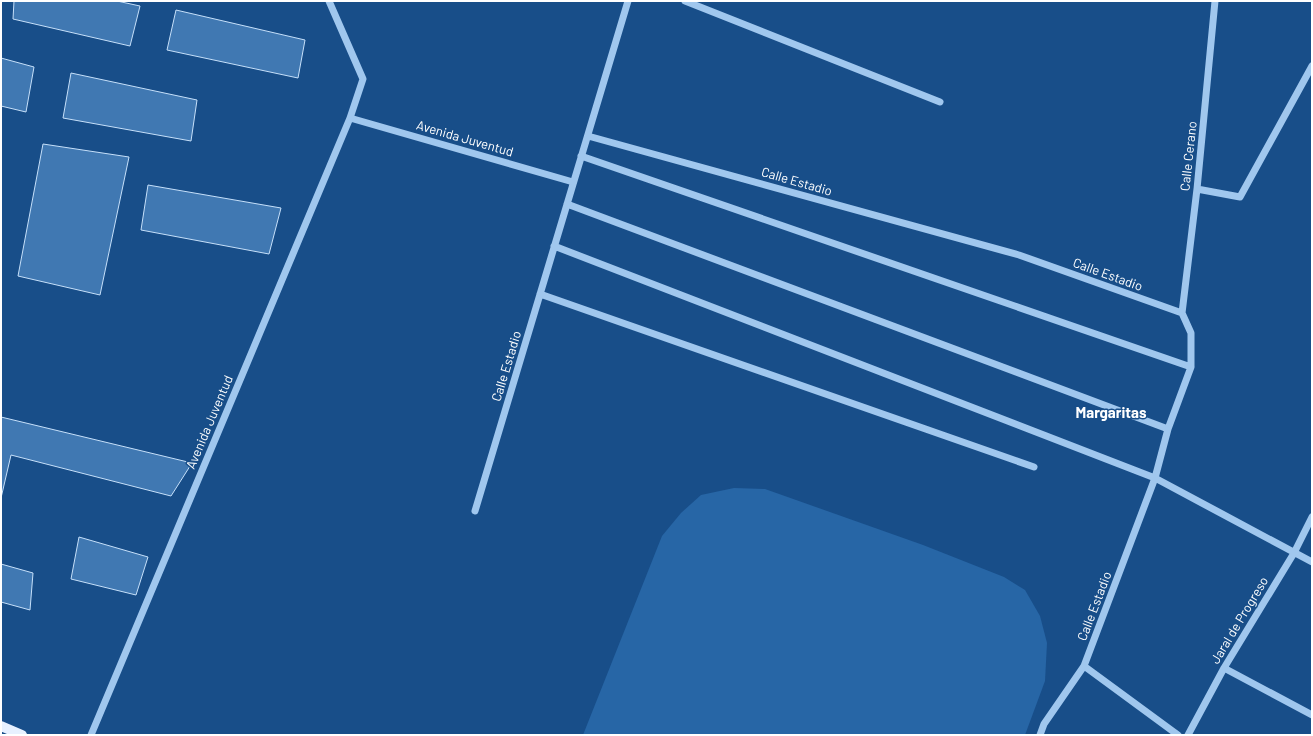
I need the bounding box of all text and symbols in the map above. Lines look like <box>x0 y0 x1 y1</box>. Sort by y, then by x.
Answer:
street label: Avenida Juventud <box>415 116 515 160</box>
street label: Calle Cerano <box>1176 120 1200 192</box>
street label: Calle Estadio <box>760 163 834 199</box>
street label: Calle Estadio <box>1071 254 1145 294</box>
street label: Calle Estadio <box>488 329 524 403</box>
street label: Avenida Juventud <box>182 373 236 471</box>
district label: Margaritas <box>1075 403 1147 421</box>
street label: Calle Estadio <box>1073 569 1115 643</box>
street label: Jaral de Progreso <box>1207 573 1271 667</box>

